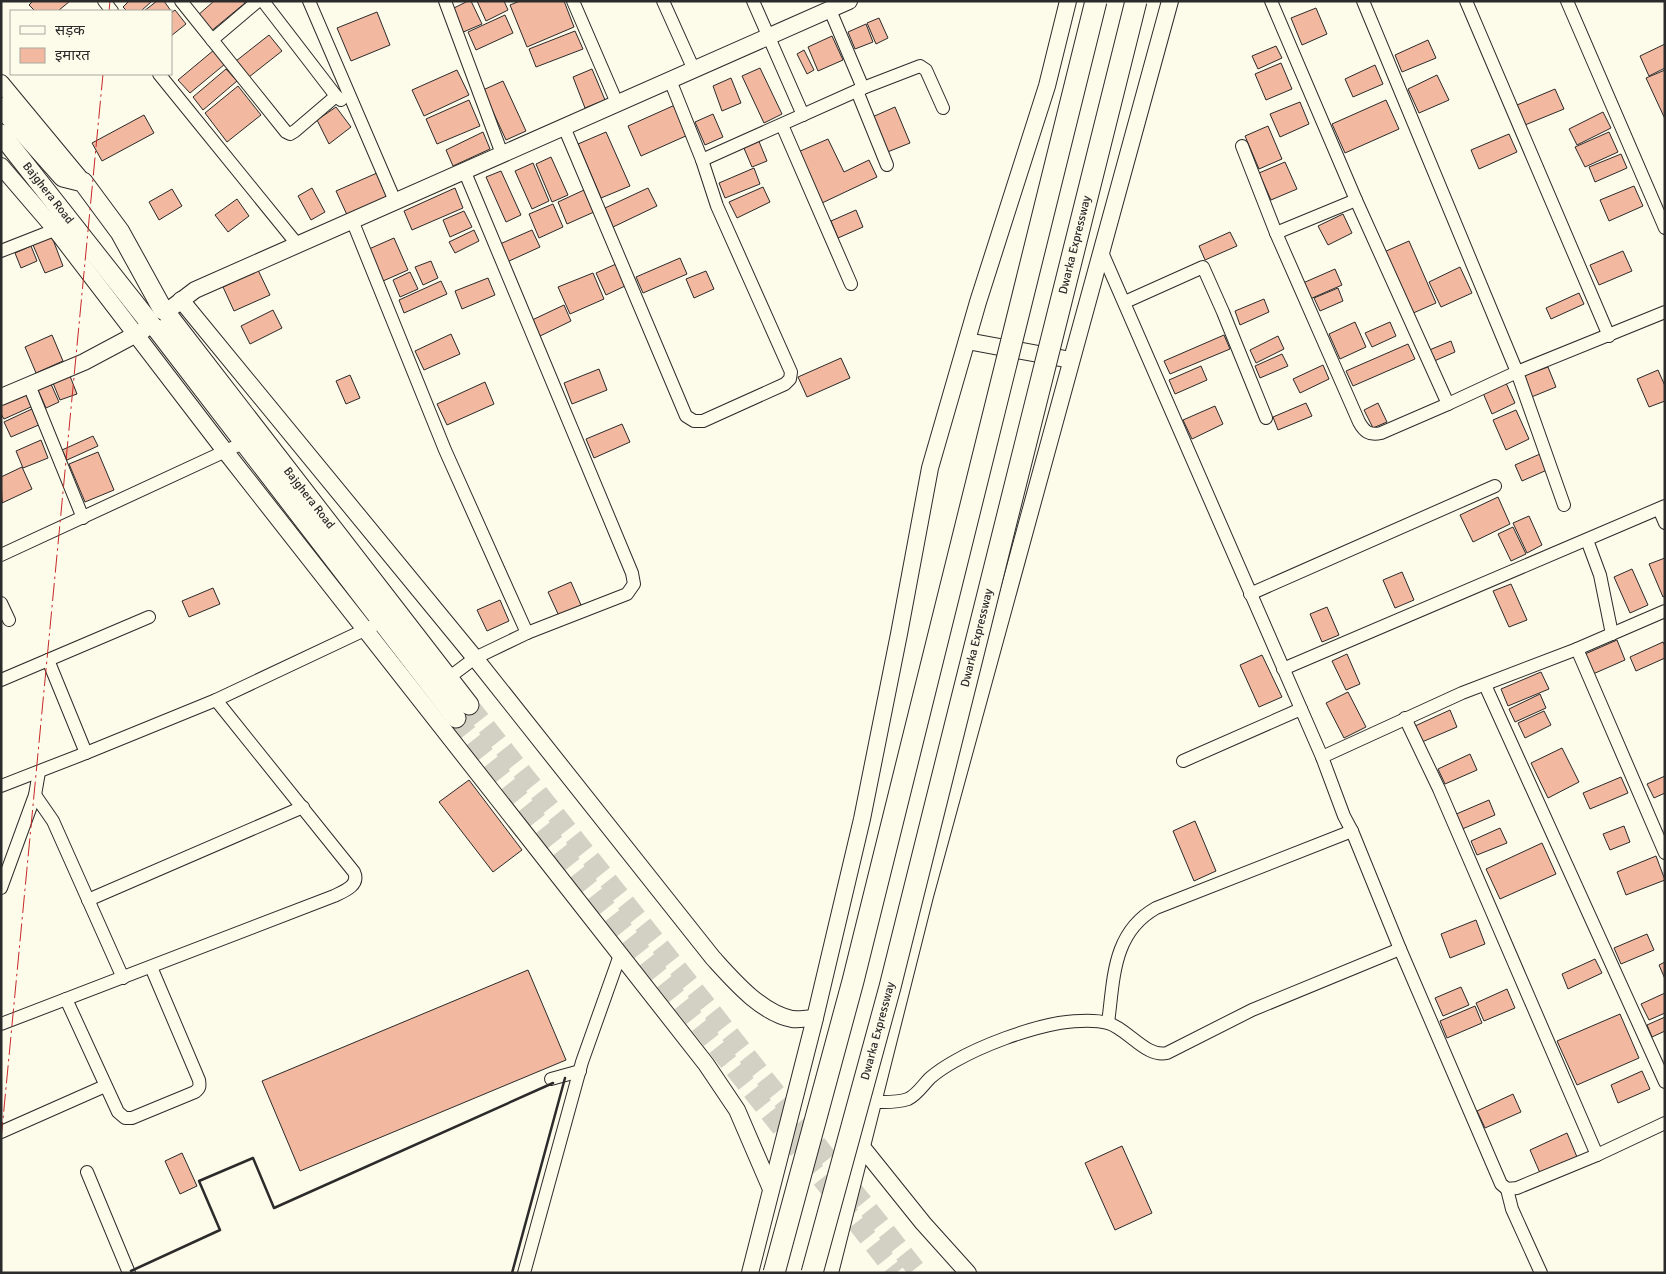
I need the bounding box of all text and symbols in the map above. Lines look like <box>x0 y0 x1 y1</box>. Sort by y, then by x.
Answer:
legend <box>10 10 172 75</box>
text: सड़क <box>55 21 85 39</box>
text: इमारत <box>55 46 90 64</box>
street label: Bajghera Road <box>19 159 77 227</box>
street label: Dwarka Expressway <box>1056 194 1095 296</box>
street label: Bajghera Road <box>280 464 338 532</box>
street label: Dwarka Expressway <box>958 587 997 689</box>
street label: Dwarka Expressway <box>858 980 898 1082</box>

